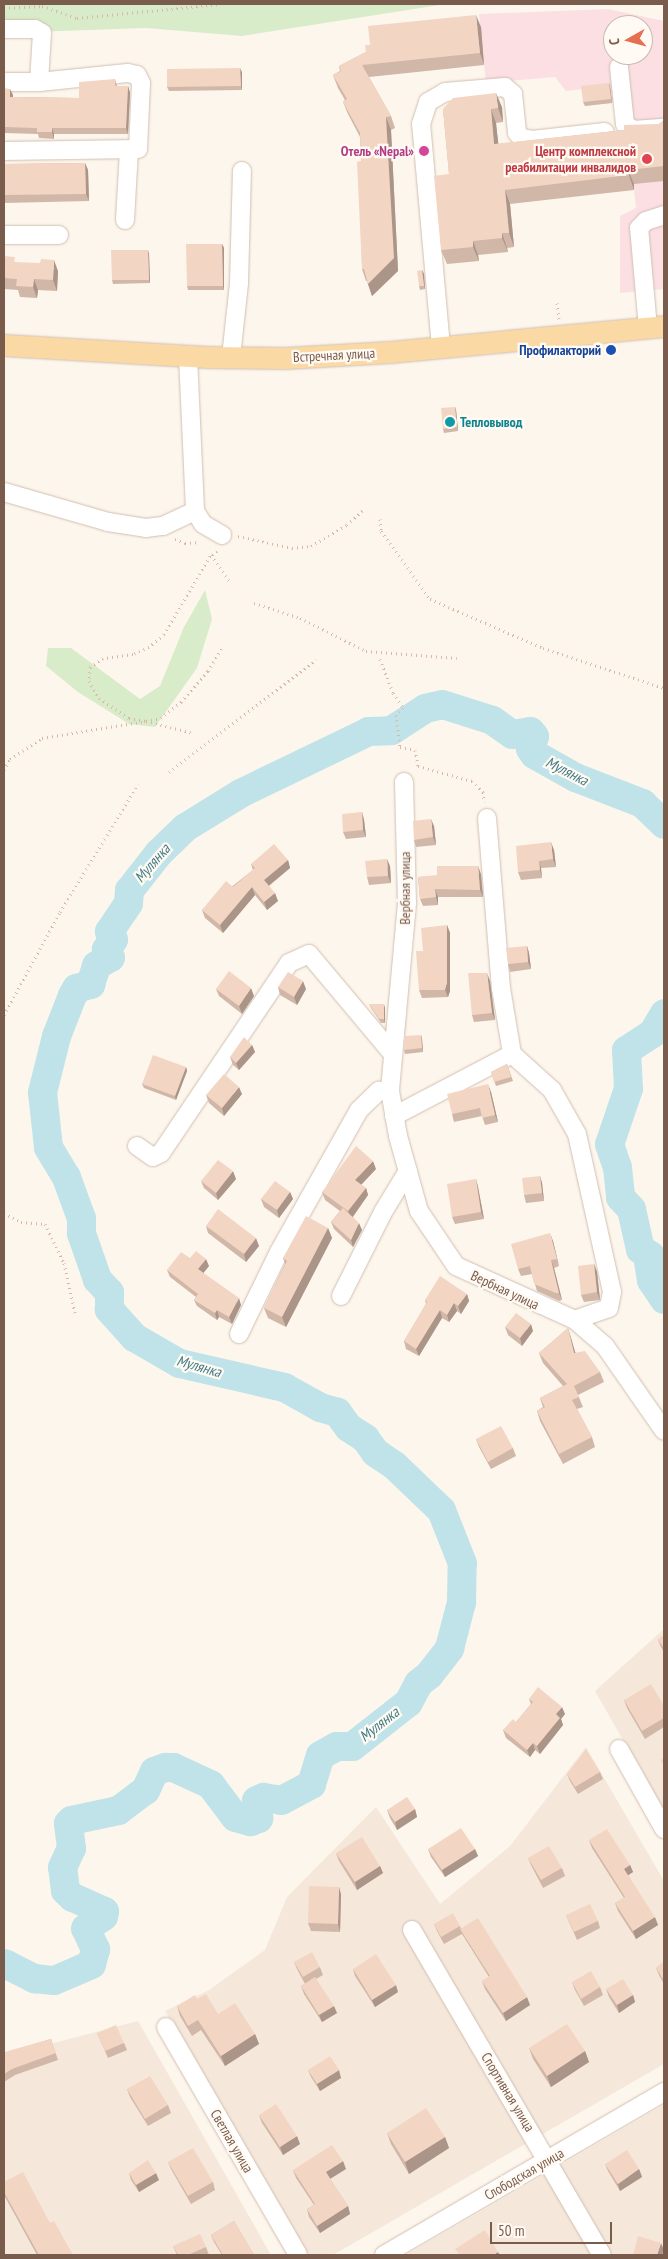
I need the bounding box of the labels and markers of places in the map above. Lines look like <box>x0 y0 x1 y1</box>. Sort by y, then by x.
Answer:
place label: Отель «Nepal» <box>340 143 414 159</box>
place label: Центр комплексной реабилитации инвалидов <box>505 143 636 176</box>
marker: Отель «Nepal» <box>418 145 430 157</box>
marker: Центр комплексной реабилитации инвалидов <box>640 152 654 166</box>
place label: Профилакторий <box>519 342 601 358</box>
marker: Профилакторий <box>605 344 617 356</box>
place label: Тепловывод <box>460 414 522 430</box>
marker: Тепловывод <box>444 416 456 428</box>

